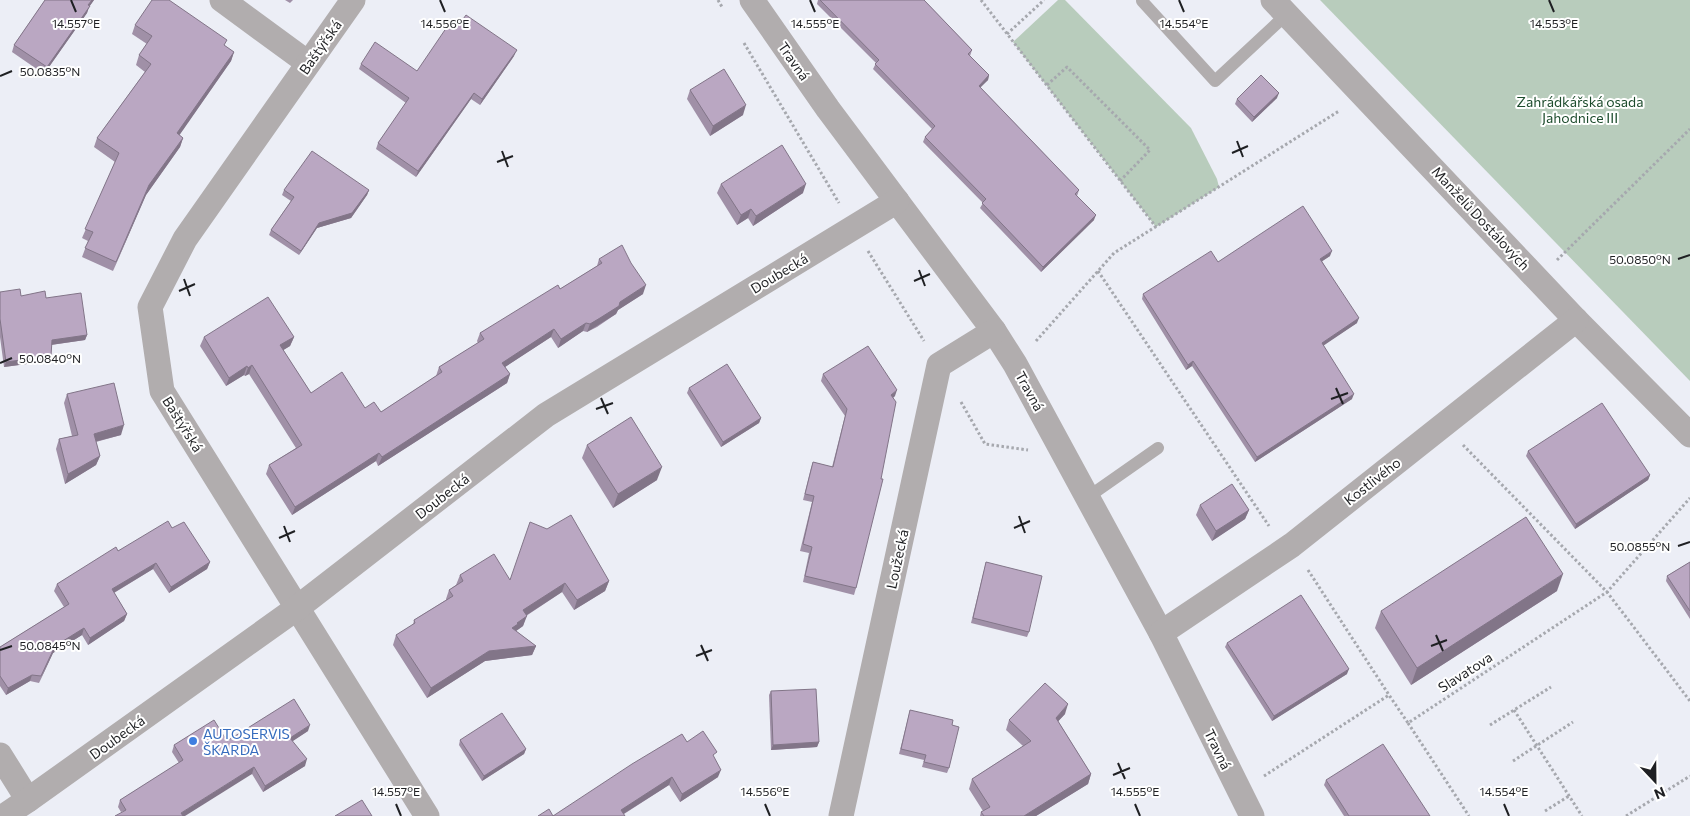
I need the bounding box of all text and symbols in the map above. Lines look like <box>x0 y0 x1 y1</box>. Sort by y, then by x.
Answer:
text: 14.557°E <box>52 16 100 30</box>
text: 14.556°E <box>421 16 469 30</box>
text: 14.555°E <box>791 16 839 30</box>
text: 14.554°E <box>1160 16 1208 30</box>
text: 14.553°E <box>1530 16 1578 30</box>
street label: Baštýřská <box>295 17 345 77</box>
street label: Travná <box>775 39 813 83</box>
text: 50.0835°N <box>20 64 80 78</box>
park label: Zahrádkářská osada Jahodnice III <box>1517 93 1643 126</box>
street label: Manželů Dostálových <box>1429 163 1533 273</box>
street label: Doubecká <box>747 249 811 297</box>
text: 50.0850°N <box>1609 252 1671 266</box>
text: 50.0840°N <box>19 351 81 365</box>
street label: Travná <box>1012 368 1048 414</box>
street label: Baštýřská <box>159 393 207 455</box>
street label: Kostlivého <box>1340 454 1404 508</box>
street label: Doubecká <box>412 470 472 522</box>
street label: Loužecká <box>882 528 912 590</box>
text: 50.0855°N <box>1610 539 1670 553</box>
text: 50.0845°N <box>19 638 81 652</box>
street label: Slavatova <box>1435 648 1495 696</box>
street label: Doubecká <box>86 711 148 763</box>
place label: AUTOSERVIS ŠKARDA <box>203 725 290 758</box>
street label: Travná <box>1201 726 1235 772</box>
marker: AUTOSERVIS ŠKARDA <box>187 735 199 747</box>
north arrow <box>1630 756 1680 806</box>
text: 14.557°E <box>372 784 420 798</box>
text: 14.556°E <box>741 784 789 798</box>
text: 14.555°E <box>1111 784 1159 798</box>
text: 14.554°E <box>1480 784 1528 798</box>
text: N <box>1652 784 1668 803</box>

